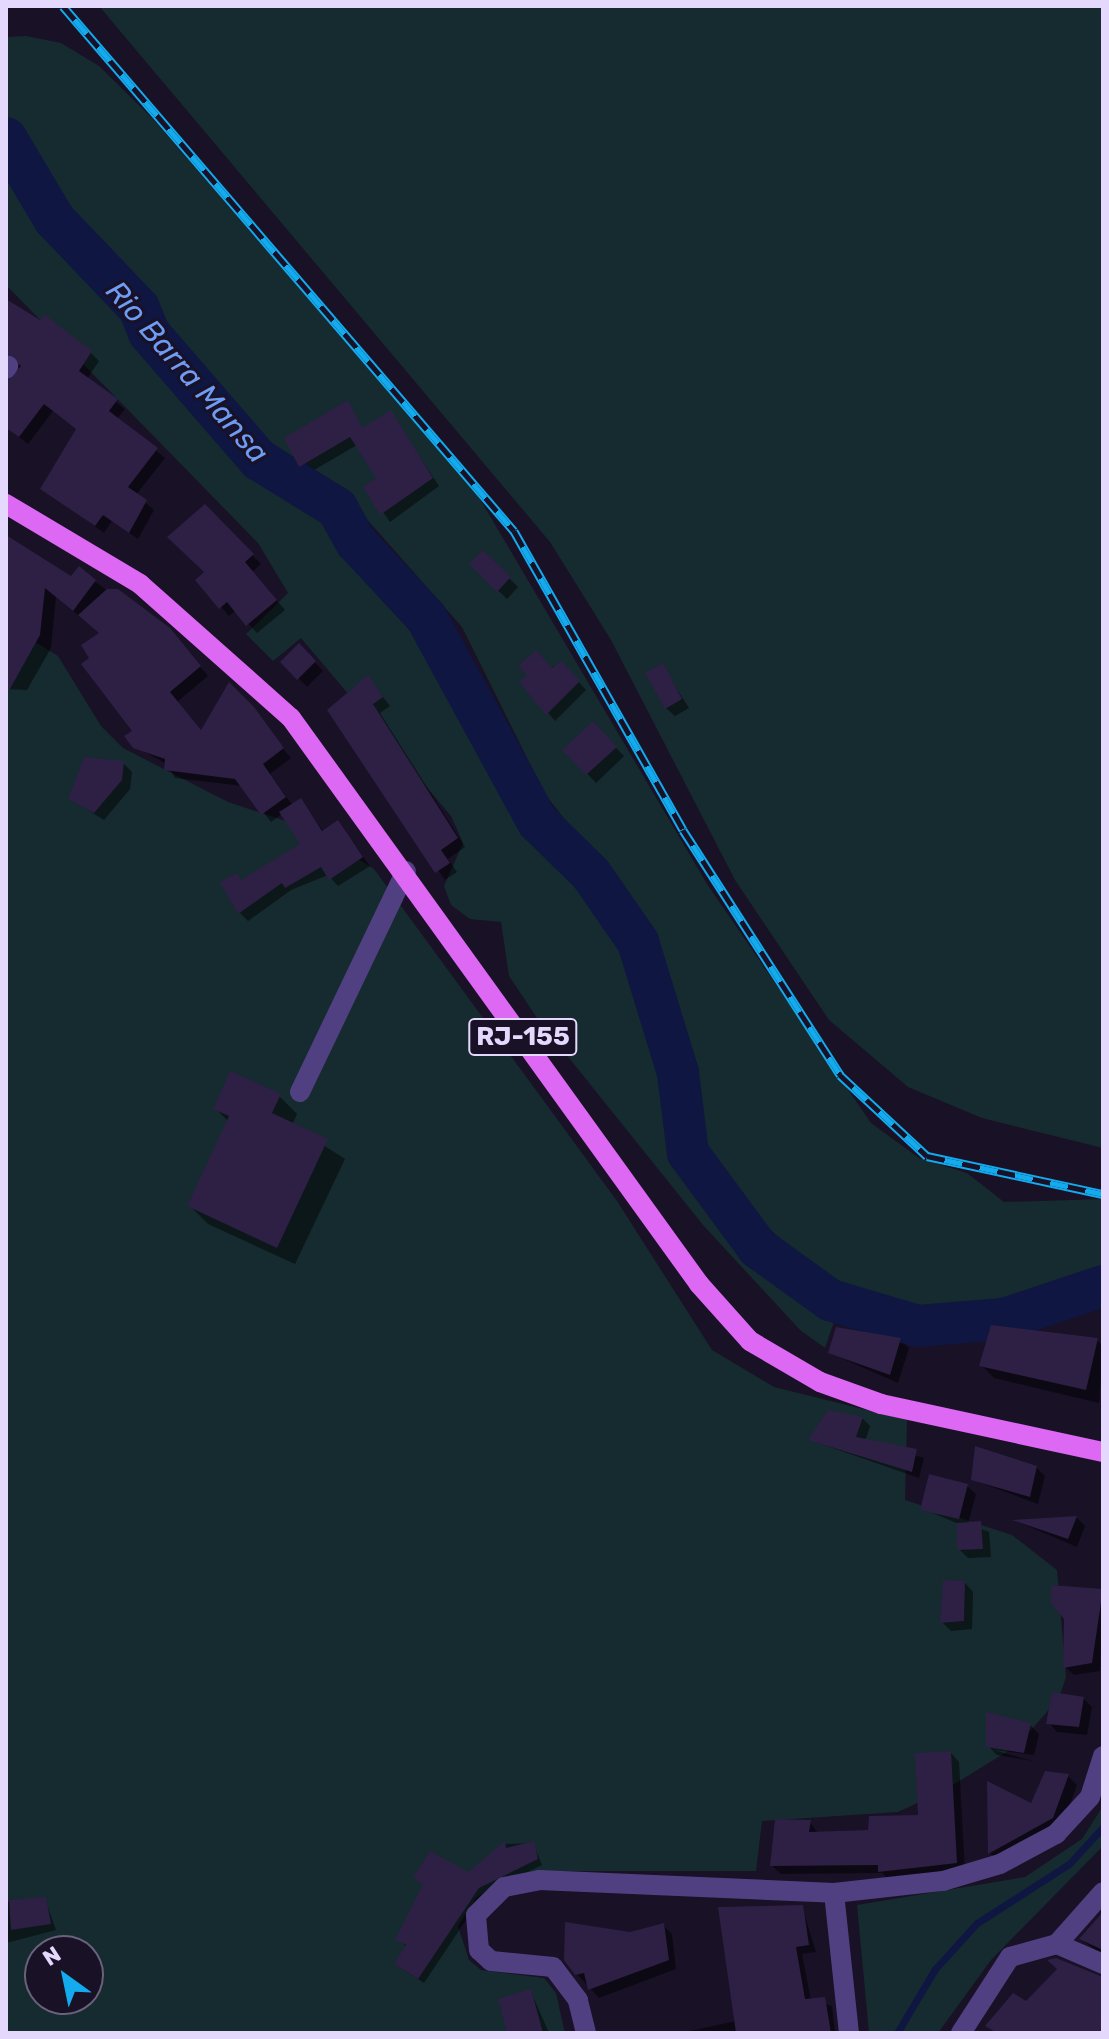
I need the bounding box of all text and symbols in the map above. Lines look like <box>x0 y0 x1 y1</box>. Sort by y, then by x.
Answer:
water label: Rio Barra Mansa <box>98 273 276 471</box>
road number: RJ-155 <box>467 1015 579 1059</box>
north arrow <box>24 1935 104 2015</box>
text: N <box>38 1941 66 1972</box>

